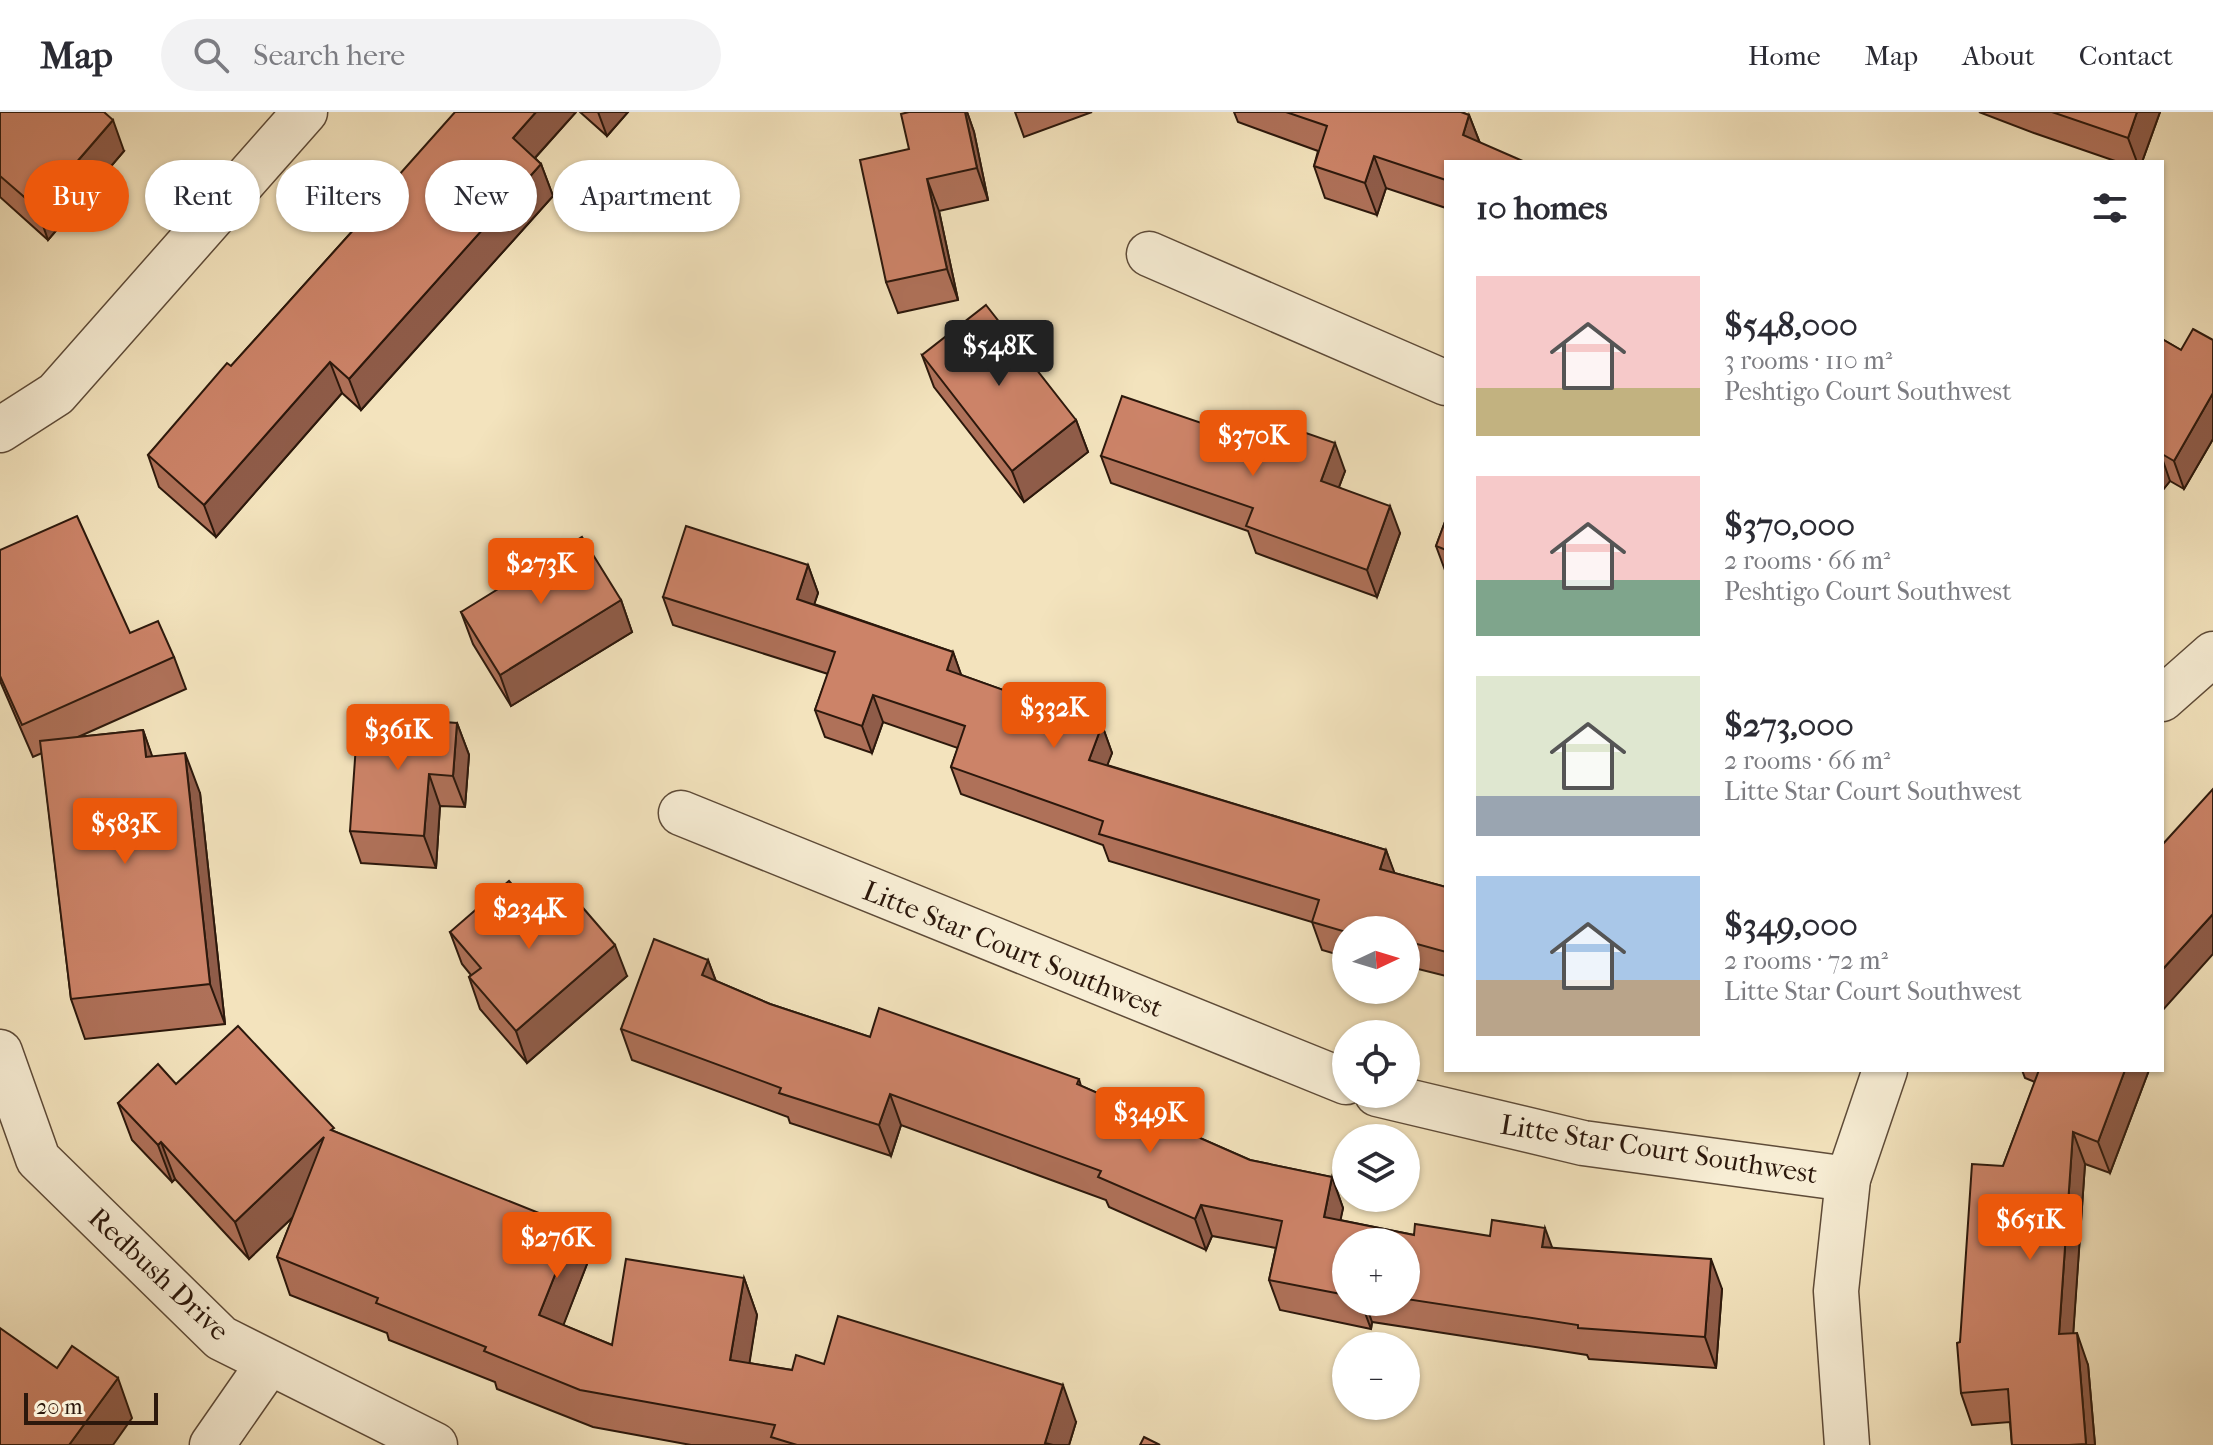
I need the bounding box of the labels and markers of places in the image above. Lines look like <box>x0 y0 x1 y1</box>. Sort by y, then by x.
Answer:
pin: $548K <box>943 320 1055 388</box>
pin: $370K <box>1197 410 1309 478</box>
pin: $273K <box>485 538 597 606</box>
pin: $332K <box>998 682 1110 750</box>
pin: $361K <box>342 704 454 772</box>
pin: $583K <box>69 798 181 866</box>
pin: $234K <box>473 883 585 951</box>
pin: $349K <box>1094 1087 1206 1155</box>
pin: $651K <box>1974 1194 2086 1262</box>
pin: $276K <box>501 1212 613 1280</box>

